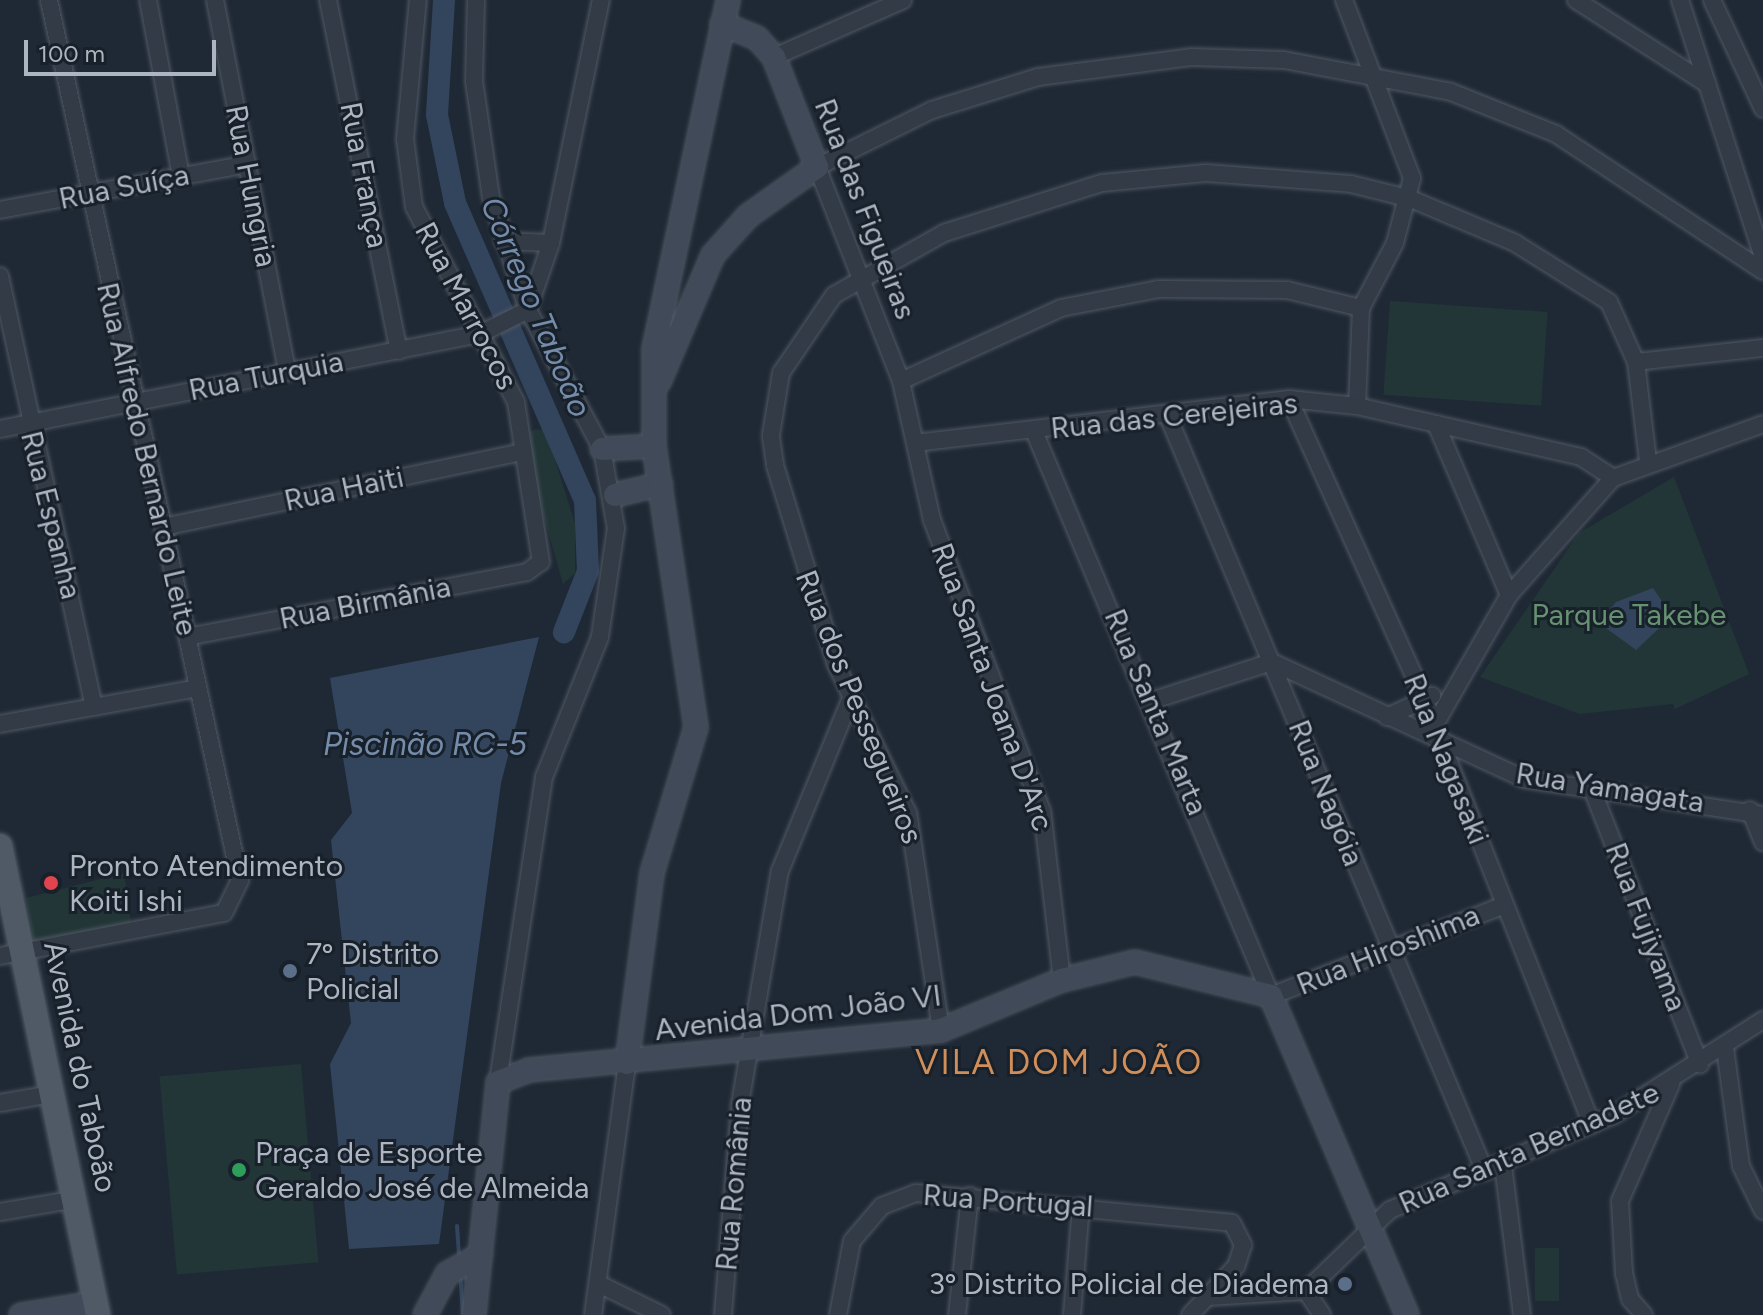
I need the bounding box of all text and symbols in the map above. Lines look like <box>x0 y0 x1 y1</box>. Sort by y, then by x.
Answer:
scale bar <box>28 24 220 74</box>
text: 100 m <box>38 39 105 68</box>
street label: Rua das Figueiras <box>806 94 924 324</box>
street label: Rua França <box>332 99 396 251</box>
street label: Rua Hungria <box>218 102 284 270</box>
street label: Rua Suíça <box>56 157 192 217</box>
water label: Córrego Taboão <box>472 191 600 423</box>
street label: Rua Marrocos <box>407 216 525 396</box>
street label: Rua Alfredo Bernardo Leite <box>89 279 205 639</box>
street label: Rua Turquia <box>186 343 346 409</box>
street label: Rua das Cerejeiras <box>1049 385 1299 447</box>
street label: Rua Espanha <box>13 427 89 603</box>
street label: Rua Haiti <box>281 459 407 519</box>
street label: Rua Santa Joana D'Arc <box>923 538 1061 836</box>
street label: Rua dos Pessegueiros <box>788 565 930 849</box>
street label: Rua Birmânia <box>276 569 454 637</box>
park label: Parque Takebe <box>1532 597 1726 633</box>
street label: Rua Santa Marta <box>1096 604 1216 820</box>
street label: Rua Nagasaki <box>1396 669 1496 849</box>
street label: Rua Nagóia <box>1280 715 1372 871</box>
water label: Piscinão RC-5 <box>323 725 527 763</box>
street label: Rua Yamagata <box>1513 755 1707 821</box>
street label: Rua Fujiyama <box>1597 838 1695 1016</box>
place label: Pronto Atendimento Koiti Ishi <box>69 848 343 918</box>
marker: Pronto Atendimento Koiti Ishi <box>40 872 62 894</box>
street label: Rua Hiroshima <box>1291 897 1485 1003</box>
place label: 7º Distrito Policial <box>306 936 439 1006</box>
street label: Avenida do Taboão <box>36 938 124 1196</box>
marker: 7º Distrito Policial <box>281 962 299 980</box>
street label: Avenida Dom João VI <box>653 978 943 1048</box>
district label: VILA DOM JOÃO <box>915 1043 1203 1083</box>
street label: Rua Santa Bernadete <box>1393 1074 1665 1222</box>
street label: Rua România <box>708 1096 760 1272</box>
place label: Praça de Esporte Geraldo José de Almeida <box>255 1135 589 1206</box>
marker: Praça de Esporte Geraldo José de Almeida <box>230 1161 248 1179</box>
street label: Rua Portugal <box>922 1177 1094 1225</box>
place label: 3º Distrito Policial de Diadema <box>929 1266 1329 1302</box>
marker: 3º Distrito Policial de Diadema <box>1336 1275 1354 1293</box>

